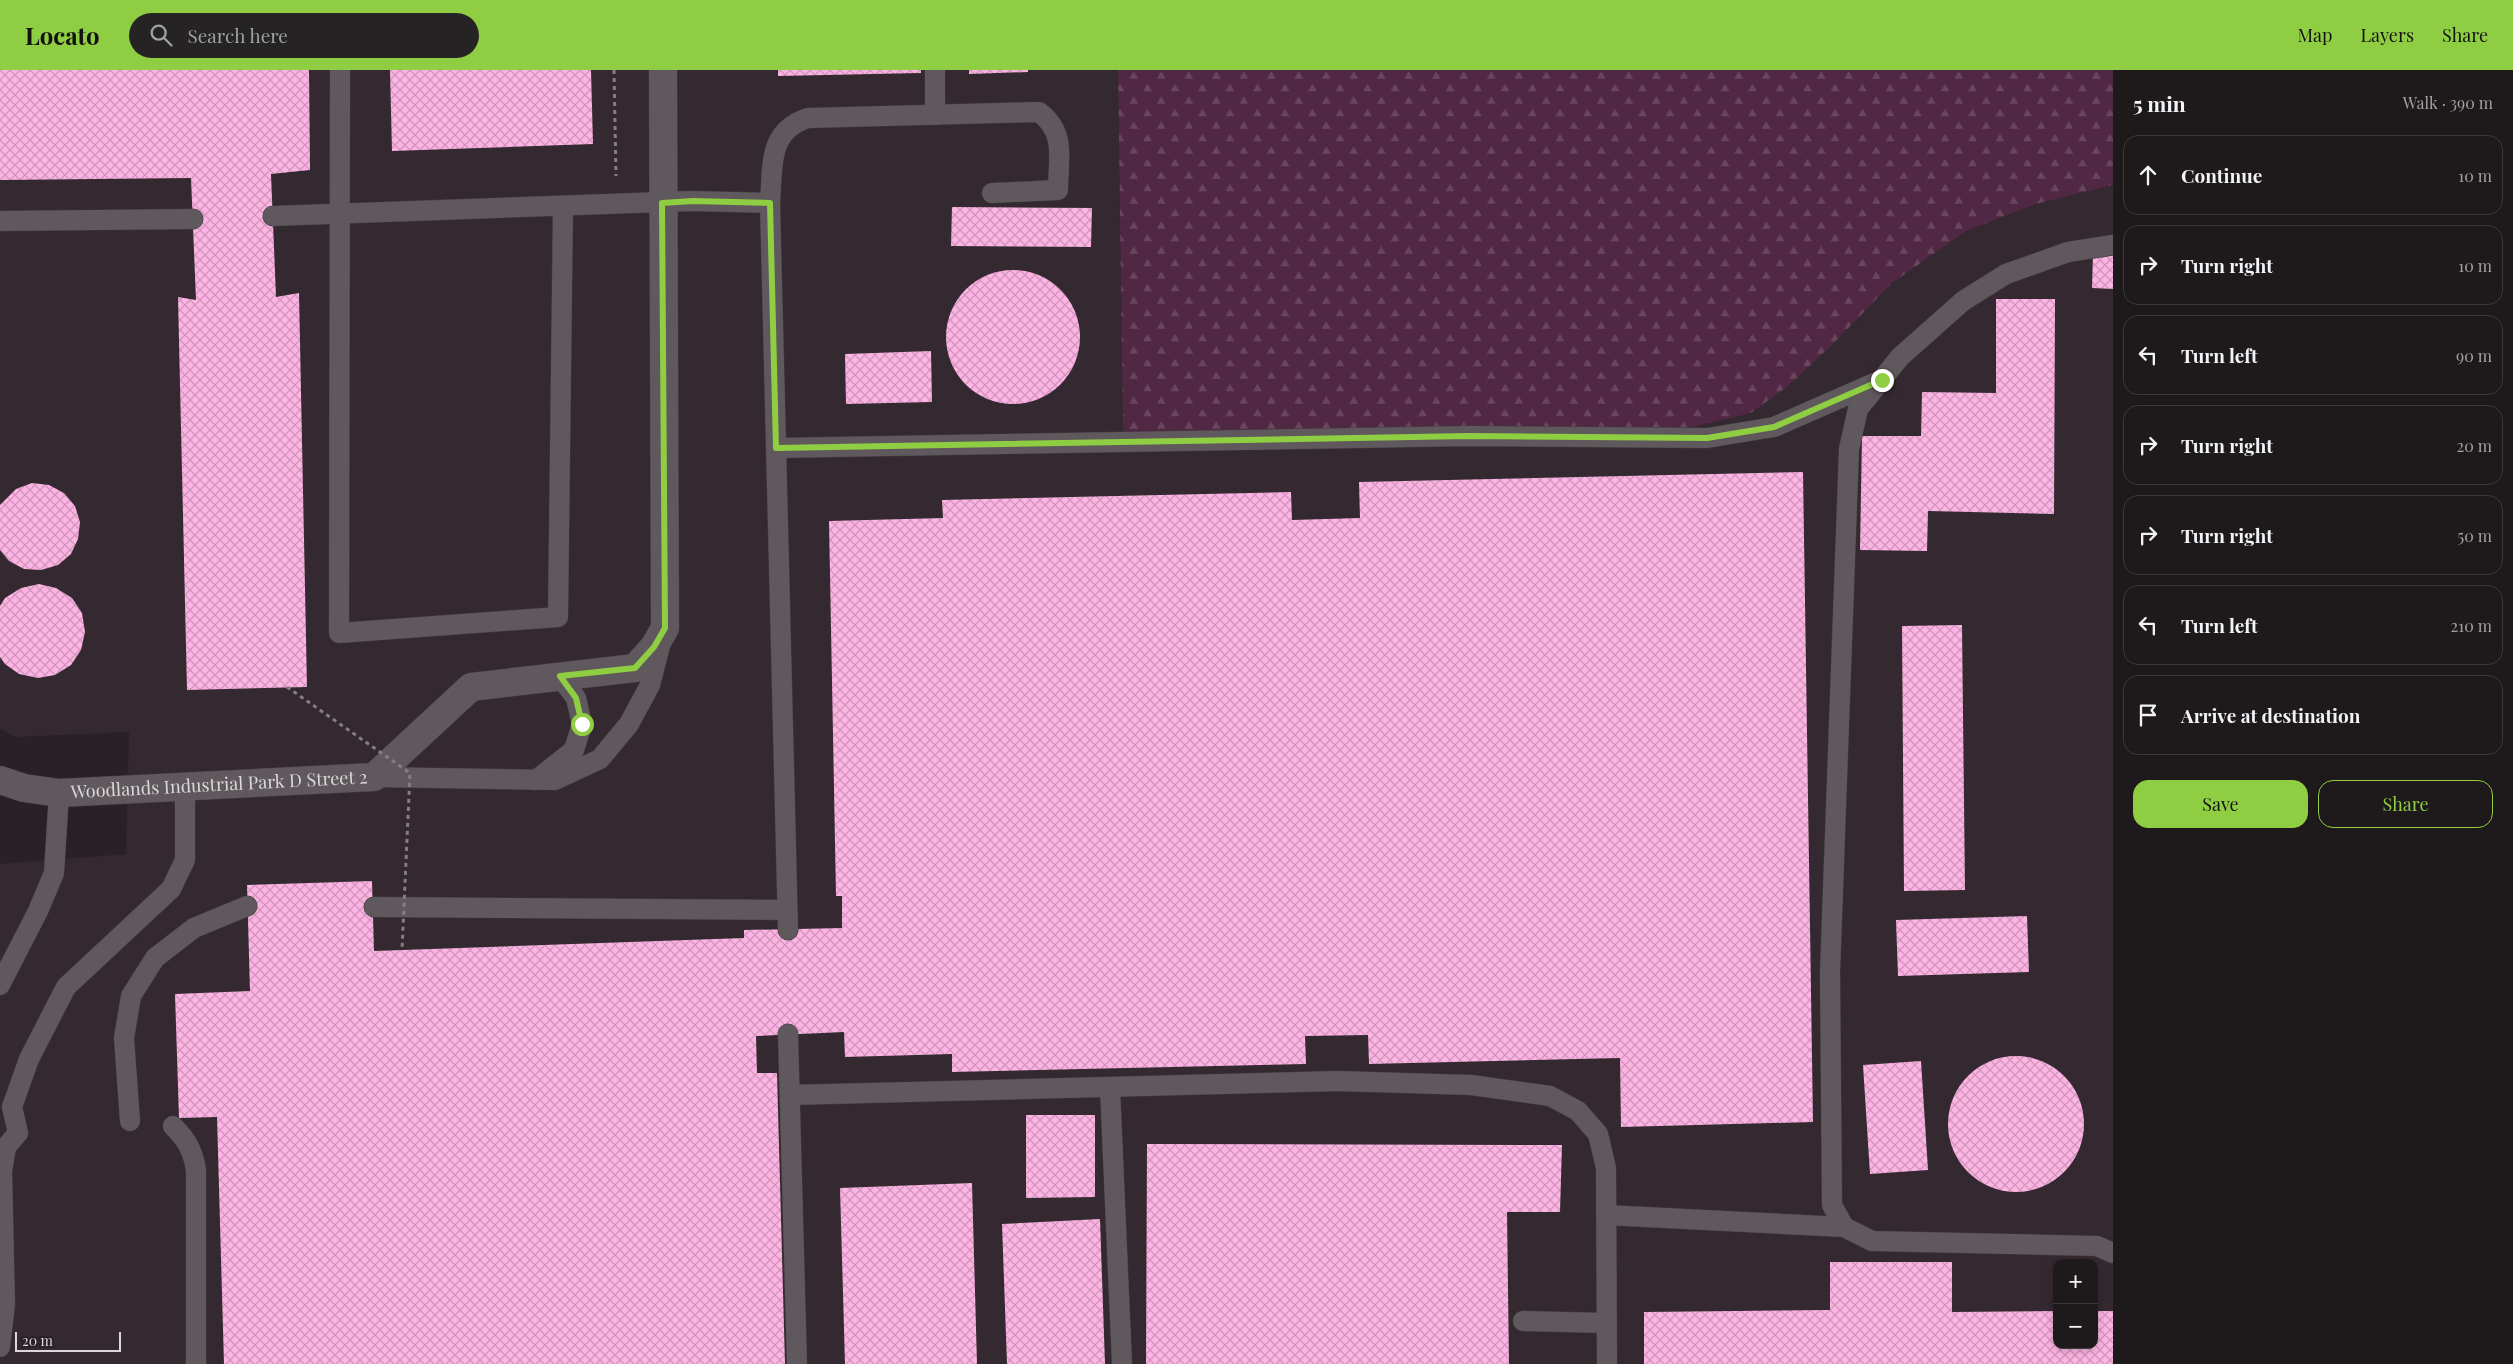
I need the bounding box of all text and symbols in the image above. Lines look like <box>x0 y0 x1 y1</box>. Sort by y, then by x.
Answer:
search box <box>129 13 479 58</box>
text: Locato <box>25 19 99 51</box>
icon: search <box>147 21 175 49</box>
text: Search here <box>187 22 288 48</box>
text: Map <box>2297 23 2332 47</box>
text: Layers <box>2360 23 2414 47</box>
text: Share <box>2442 23 2488 47</box>
text: 5 min <box>2133 89 2186 117</box>
text: Walk · 390 m <box>2403 92 2493 113</box>
icon: ahead <box>2134 161 2162 189</box>
text: Continue <box>2181 162 2262 188</box>
text: 10 m <box>2458 165 2492 186</box>
icon: right <box>2134 251 2162 279</box>
text: Turn right <box>2181 252 2273 278</box>
text: 10 m <box>2458 255 2492 276</box>
icon: left <box>2134 341 2162 369</box>
text: Turn left <box>2181 342 2258 368</box>
text: 90 m <box>2456 345 2492 366</box>
route end <box>1871 369 1894 392</box>
icon: right <box>2134 431 2162 459</box>
text: Turn right <box>2181 432 2273 458</box>
text: 20 m <box>2457 435 2492 456</box>
icon: right <box>2134 521 2162 549</box>
text: Turn right <box>2181 522 2273 548</box>
text: 50 m <box>2458 525 2492 546</box>
icon: left <box>2134 611 2162 639</box>
text: Turn left <box>2181 612 2258 638</box>
text: 210 m <box>2451 615 2492 636</box>
icon: arrive <box>2134 701 2162 729</box>
text: Arrive at destination <box>2181 702 2361 728</box>
route start <box>571 713 594 736</box>
street label: Woodlands Industrial Park D Street 2 <box>69 764 368 803</box>
button: Save <box>2133 780 2308 828</box>
button: Share <box>2318 780 2493 828</box>
map controls <box>2053 1259 2098 1349</box>
button: + <box>2053 1259 2098 1304</box>
button: − <box>2053 1304 2098 1349</box>
scale bar <box>15 1329 121 1352</box>
text: 20 m <box>22 1331 53 1350</box>

